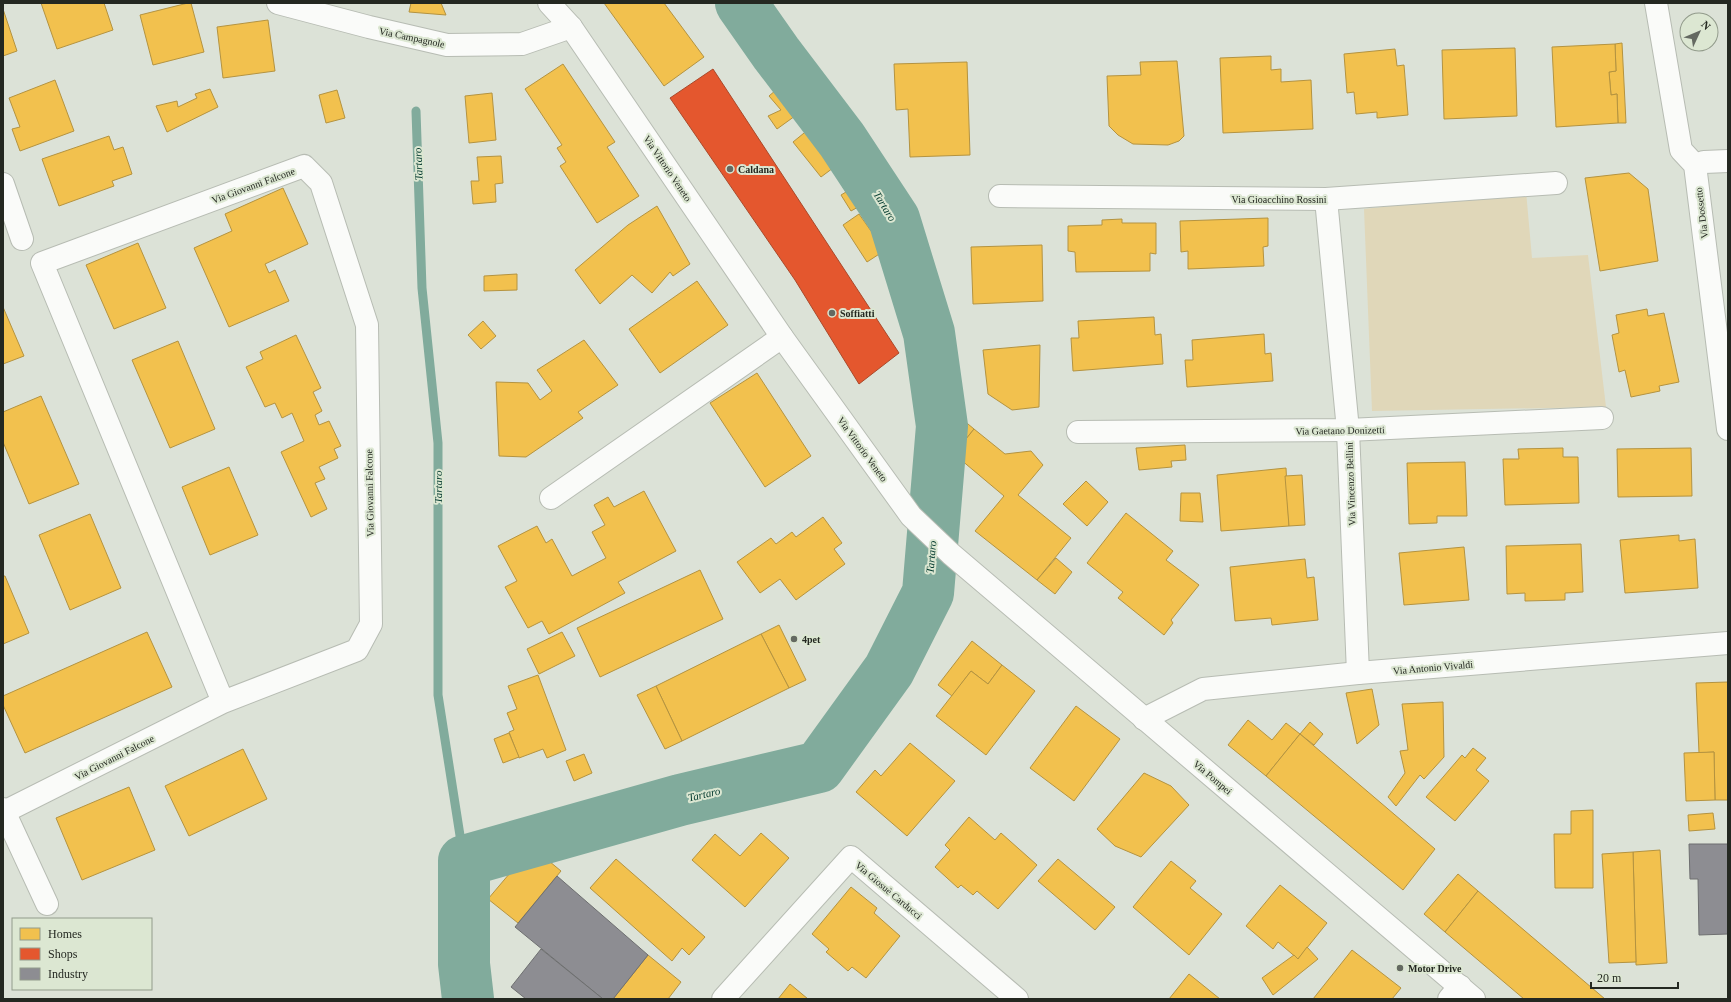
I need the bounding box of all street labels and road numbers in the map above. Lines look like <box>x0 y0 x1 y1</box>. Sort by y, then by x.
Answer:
street label: Via Campagnole <box>378 25 446 50</box>
street label: Via Vittorio Veneto <box>641 133 694 203</box>
street label: Via Giovanni Falcone <box>210 165 297 206</box>
street label: Via Dossetto <box>1693 187 1710 239</box>
street label: Via Gioacchino Rossini <box>1232 194 1327 205</box>
street label: Via Vittorio Veneto <box>835 415 890 484</box>
street label: Via Gaetano Donizetti <box>1295 424 1385 437</box>
street label: Via Vincenzo Bellini <box>1344 442 1357 526</box>
street label: Via Giovanni Falcone <box>363 448 376 537</box>
street label: Via Antonio Vivaldi <box>1393 659 1474 676</box>
street label: Via Giovanni Falcone <box>73 732 156 782</box>
street label: Via Pompei <box>1191 758 1234 797</box>
street label: Via Giosuè Carducci <box>853 859 924 921</box>

